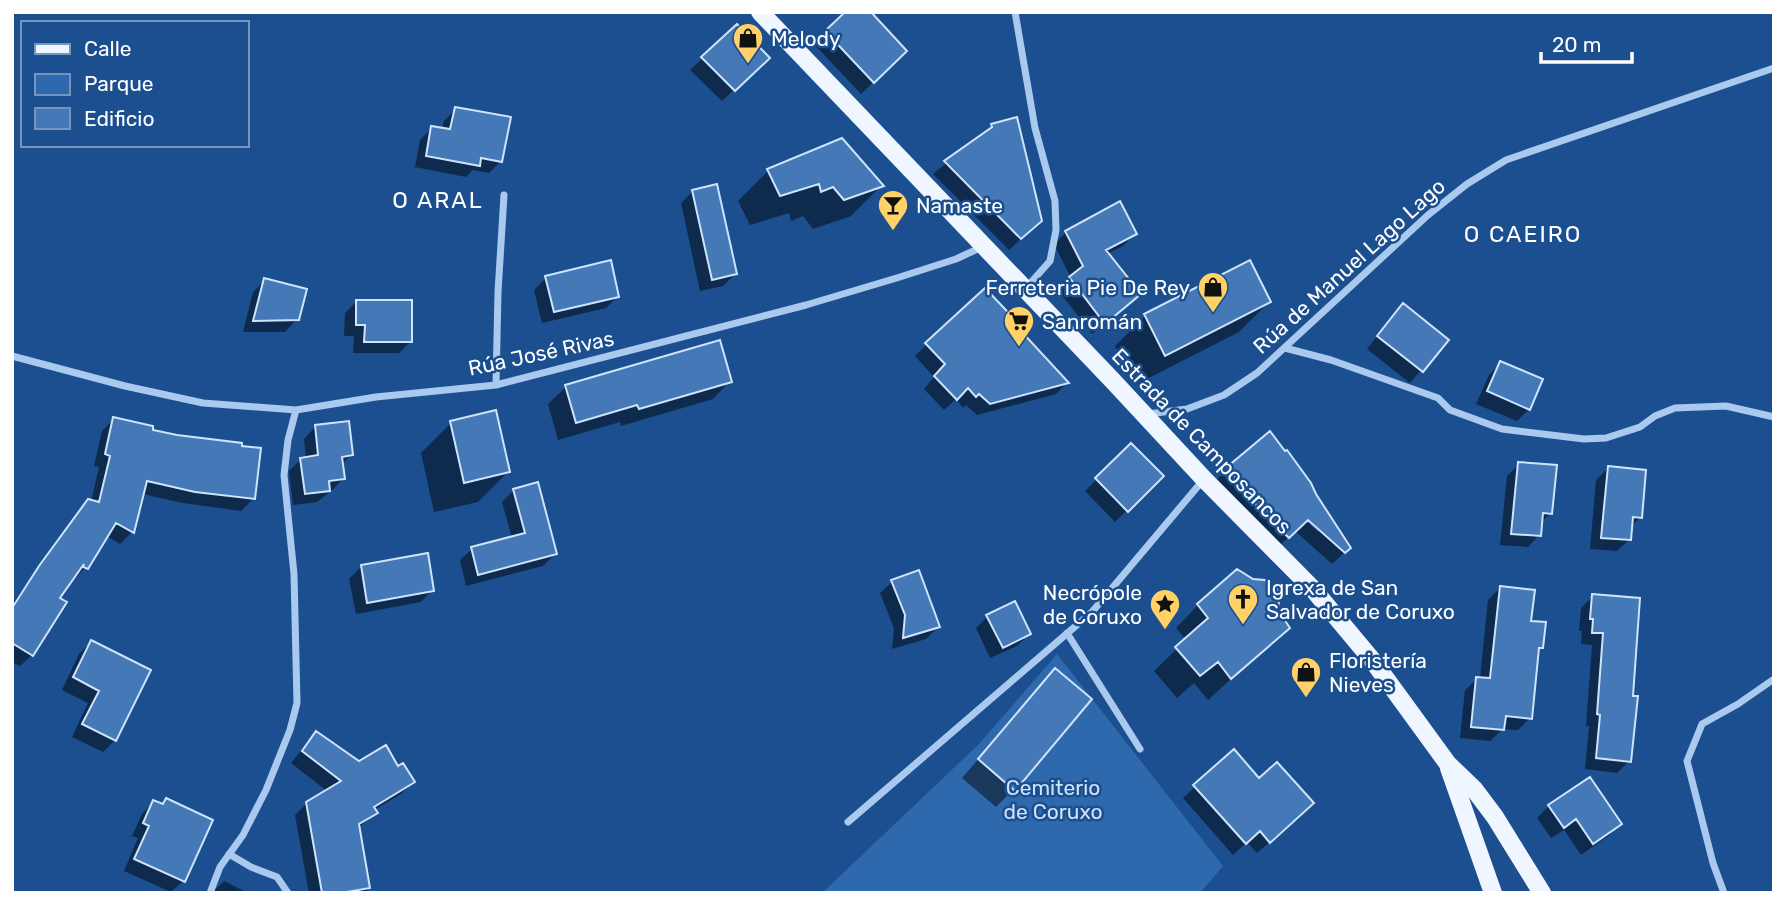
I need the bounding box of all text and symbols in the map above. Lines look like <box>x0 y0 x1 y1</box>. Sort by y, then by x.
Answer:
legend <box>21 21 248 147</box>
shop icon: Melody <box>731 21 765 65</box>
scale bar <box>1541 21 1632 65</box>
place label: Melody <box>771 26 841 51</box>
text: 20 m <box>1552 32 1601 57</box>
text: Calle <box>84 36 132 61</box>
text: Parque <box>84 71 154 96</box>
text: Edificio <box>84 106 154 131</box>
street label: Rúa de Manuel Lago Lago <box>1248 173 1450 359</box>
district label: O ARAL <box>392 186 484 214</box>
bar icon: Namaste <box>876 188 910 232</box>
place label: Namaste <box>916 193 1003 218</box>
district label: O CAEIRO <box>1464 220 1582 248</box>
shop icon: Ferreteria Pie De Rey <box>1196 270 1230 314</box>
place label: Ferreteria Pie De Rey <box>986 275 1190 300</box>
supermarket icon: Sanromán <box>1002 304 1036 348</box>
place label: Sanromán <box>1042 309 1142 334</box>
street label: Rúa José Rivas <box>466 325 616 381</box>
street label: Estrada de Camposancos <box>1107 343 1297 539</box>
place label: Igrexa de San Salvador de Coruxo <box>1266 575 1455 624</box>
place label: Necrópole de Coruxo <box>1043 580 1142 629</box>
church icon: Igrexa de San Salvador de Coruxo <box>1226 582 1260 626</box>
place icon: Necrópole de Coruxo <box>1148 587 1182 631</box>
place label: Floristería Nieves <box>1329 648 1427 697</box>
shop icon: Floristería Nieves <box>1289 655 1323 699</box>
park label: Cemiterio de Coruxo <box>1003 775 1103 824</box>

